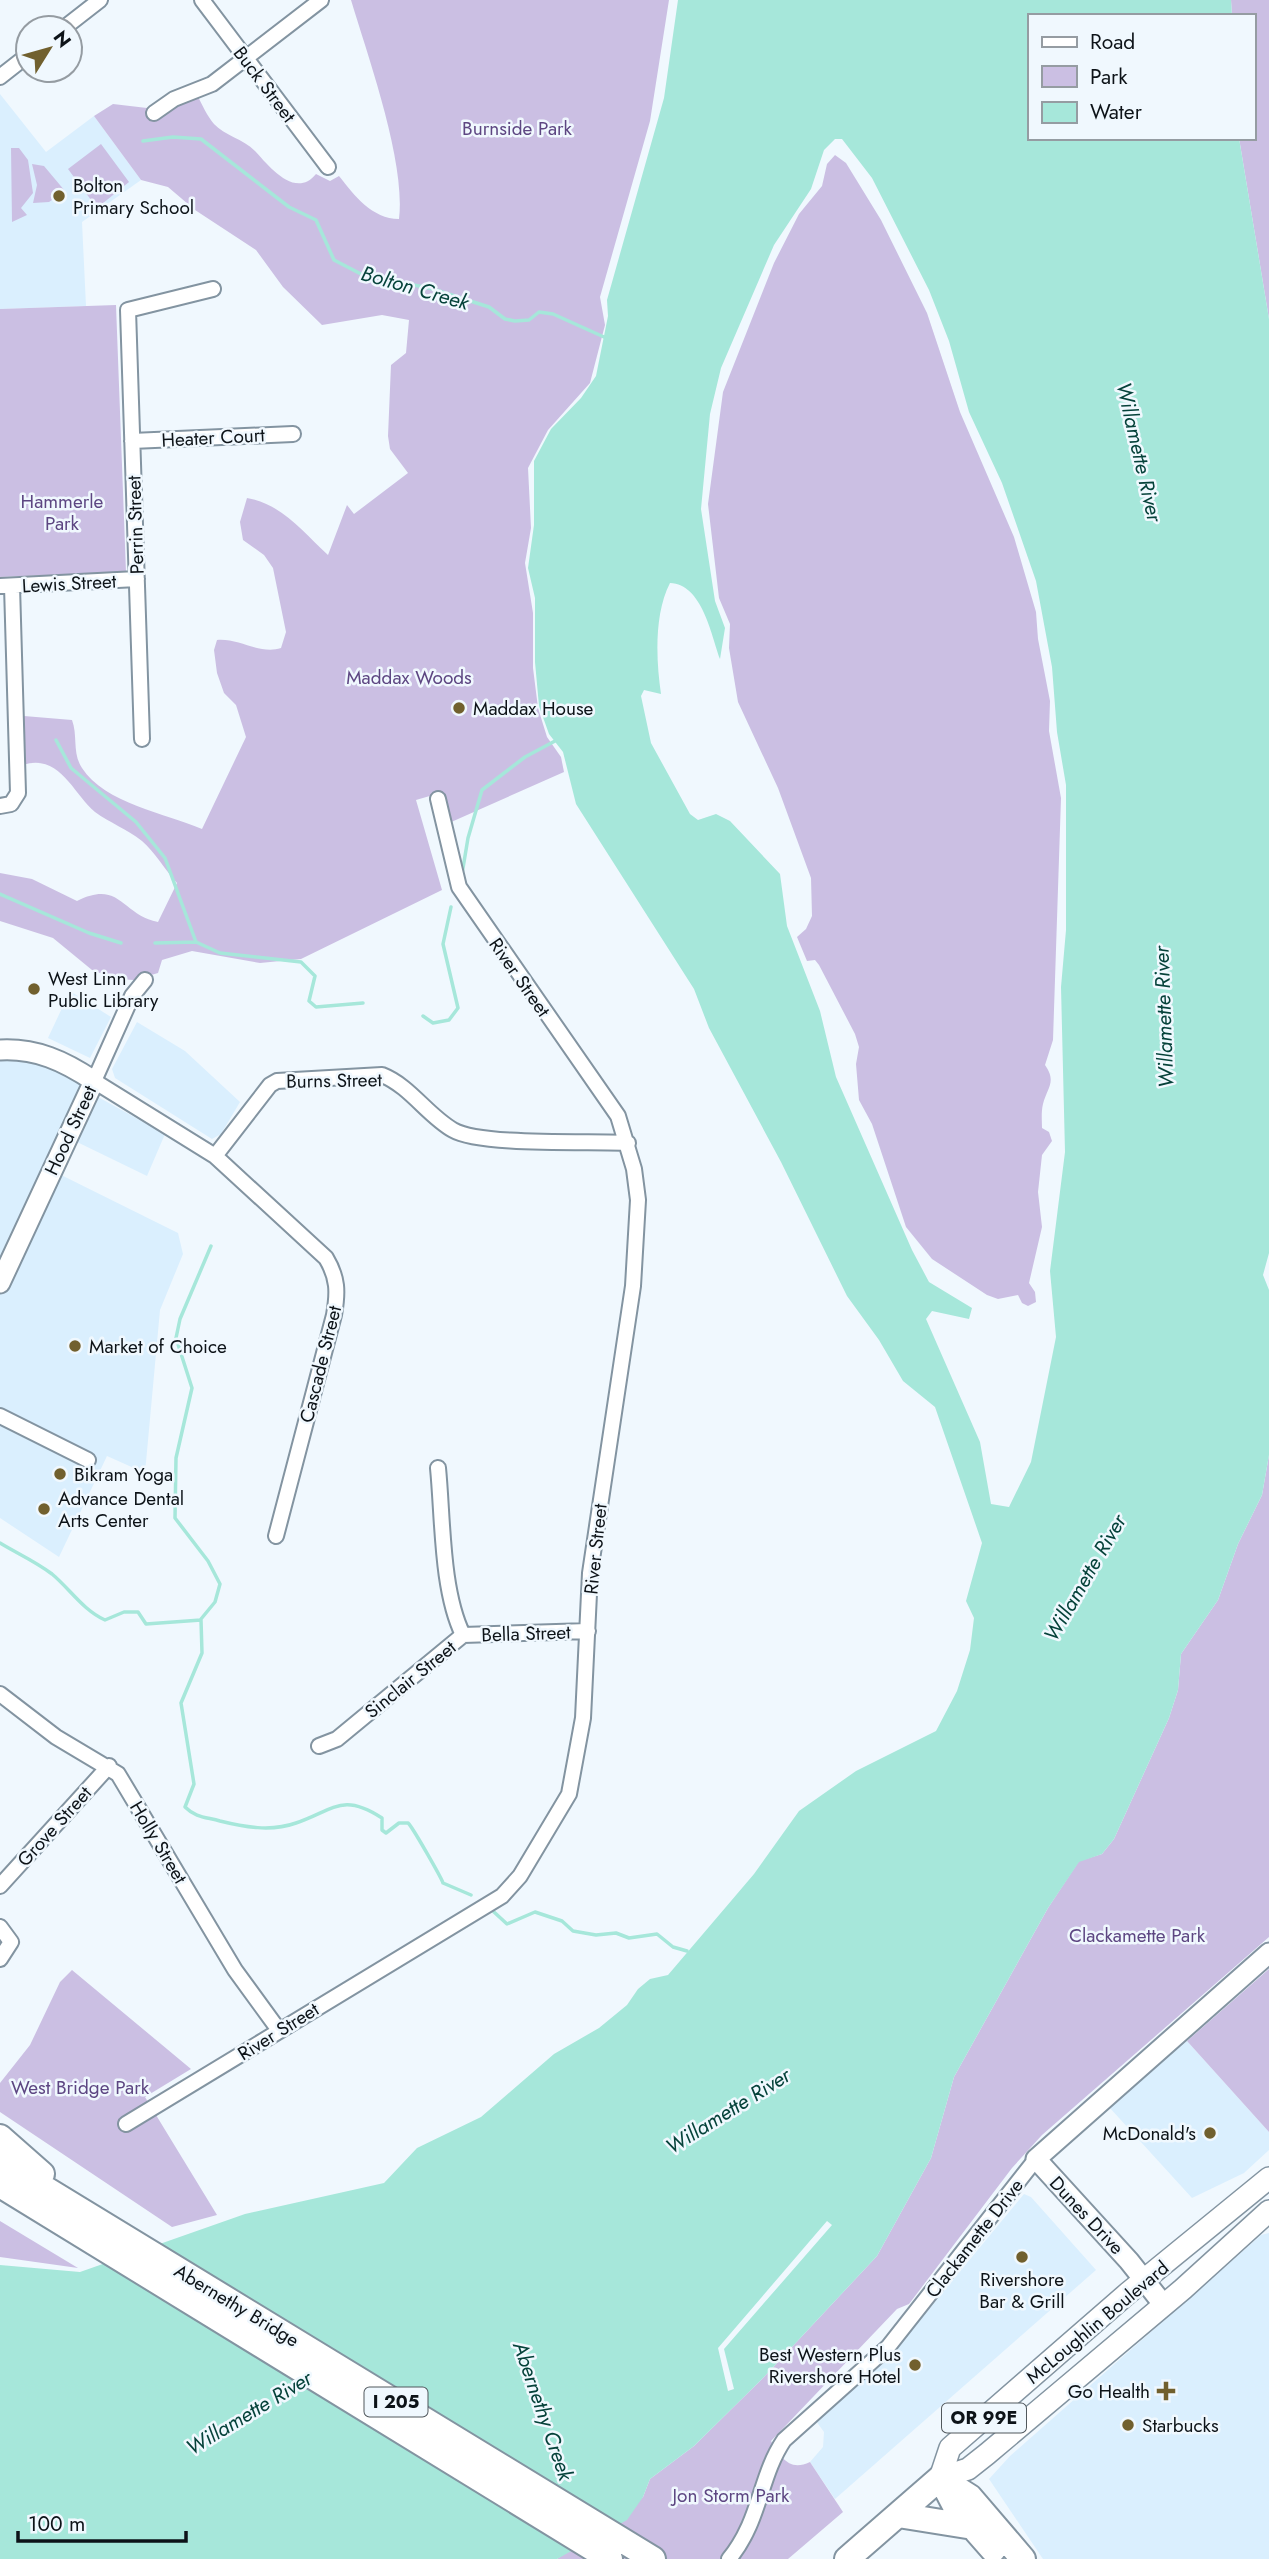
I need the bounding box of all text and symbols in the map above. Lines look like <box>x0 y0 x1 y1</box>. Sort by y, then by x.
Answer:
north arrow <box>14 14 84 84</box>
legend <box>1028 14 1255 140</box>
text: N <box>47 25 78 53</box>
text: Road <box>1090 27 1135 57</box>
street label: Buck Street <box>227 41 302 128</box>
text: Park <box>1090 62 1128 92</box>
text: Water <box>1090 97 1143 127</box>
park label: Burnside Park <box>462 115 573 142</box>
place label: Bolton Primary School <box>73 172 194 221</box>
marker: Bolton Primary School <box>51 188 67 204</box>
water label: Bolton Creek <box>358 258 473 318</box>
water label: Willamette River <box>1108 379 1170 526</box>
street label: Heater Court <box>161 421 266 454</box>
street label: Perrin Street <box>120 475 151 575</box>
park label: Hammerle Park <box>21 488 104 537</box>
street label: Lewis Street <box>21 568 117 599</box>
park label: Maddax Woods <box>346 664 472 691</box>
place label: Maddax House <box>473 695 594 722</box>
marker: Maddax House <box>451 700 467 716</box>
street label: River Street <box>482 932 557 1023</box>
water label: Willamette River <box>1146 944 1181 1089</box>
place label: West Linn Public Library <box>48 965 159 1014</box>
marker: West Linn Public Library <box>26 981 42 997</box>
street label: Burns Street <box>286 1066 383 1095</box>
street label: Hood Street <box>38 1081 103 1180</box>
street label: Cascade Street <box>293 1302 348 1425</box>
place label: Market of Choice <box>89 1333 227 1360</box>
marker: Market of Choice <box>67 1338 83 1354</box>
place label: Bikram Yoga <box>74 1461 173 1488</box>
marker: Bikram Yoga <box>52 1466 68 1482</box>
place label: Advance Dental Arts Center <box>58 1485 184 1534</box>
marker: Advance Dental Arts Center <box>36 1501 52 1517</box>
street label: River Street <box>577 1502 614 1596</box>
water label: Willamette River <box>1036 1508 1134 1647</box>
street label: Bella Street <box>481 1618 572 1649</box>
street label: Sinclair Street <box>359 1634 462 1725</box>
street label: Grove Street <box>11 1780 98 1873</box>
street label: Holly Street <box>123 1796 194 1889</box>
park label: Clackamette Park <box>1069 1922 1206 1949</box>
street label: River Street <box>233 1996 324 2067</box>
water label: Willamette River <box>660 2060 797 2161</box>
park label: West Bridge Park <box>11 2074 150 2101</box>
place label: McDonald's <box>1103 2120 1196 2147</box>
marker: McDonald's <box>1202 2125 1218 2141</box>
street label: Dunes Drive <box>1043 2170 1130 2261</box>
street label: Clackamette Drive <box>919 2173 1030 2304</box>
marker: Rivershore Bar & Grill <box>1014 2249 1030 2265</box>
street label: McLoughlin Boulevard <box>1020 2255 1175 2390</box>
street label: Abernethy Bridge <box>169 2257 304 2354</box>
place label: Rivershore Bar & Grill <box>979 2266 1065 2315</box>
water label: Abernethy Creek <box>505 2337 581 2485</box>
place label: Best Western Plus Rivershore Hotel <box>759 2341 901 2390</box>
marker: Best Western Plus Rivershore Hotel <box>907 2357 923 2373</box>
water label: Willamette River <box>180 2363 319 2463</box>
place label: Go Health <box>1068 2378 1150 2405</box>
marker: Go Health <box>1156 2381 1176 2401</box>
road number: I 205 <box>364 2388 428 2416</box>
road number: OR 99E <box>942 2404 1026 2432</box>
place label: Starbucks <box>1142 2412 1219 2439</box>
marker: Starbucks <box>1120 2417 1136 2433</box>
park label: Jon Storm Park <box>670 2482 790 2509</box>
scale bar <box>18 2500 186 2544</box>
text: 100 m <box>28 2509 85 2539</box>

